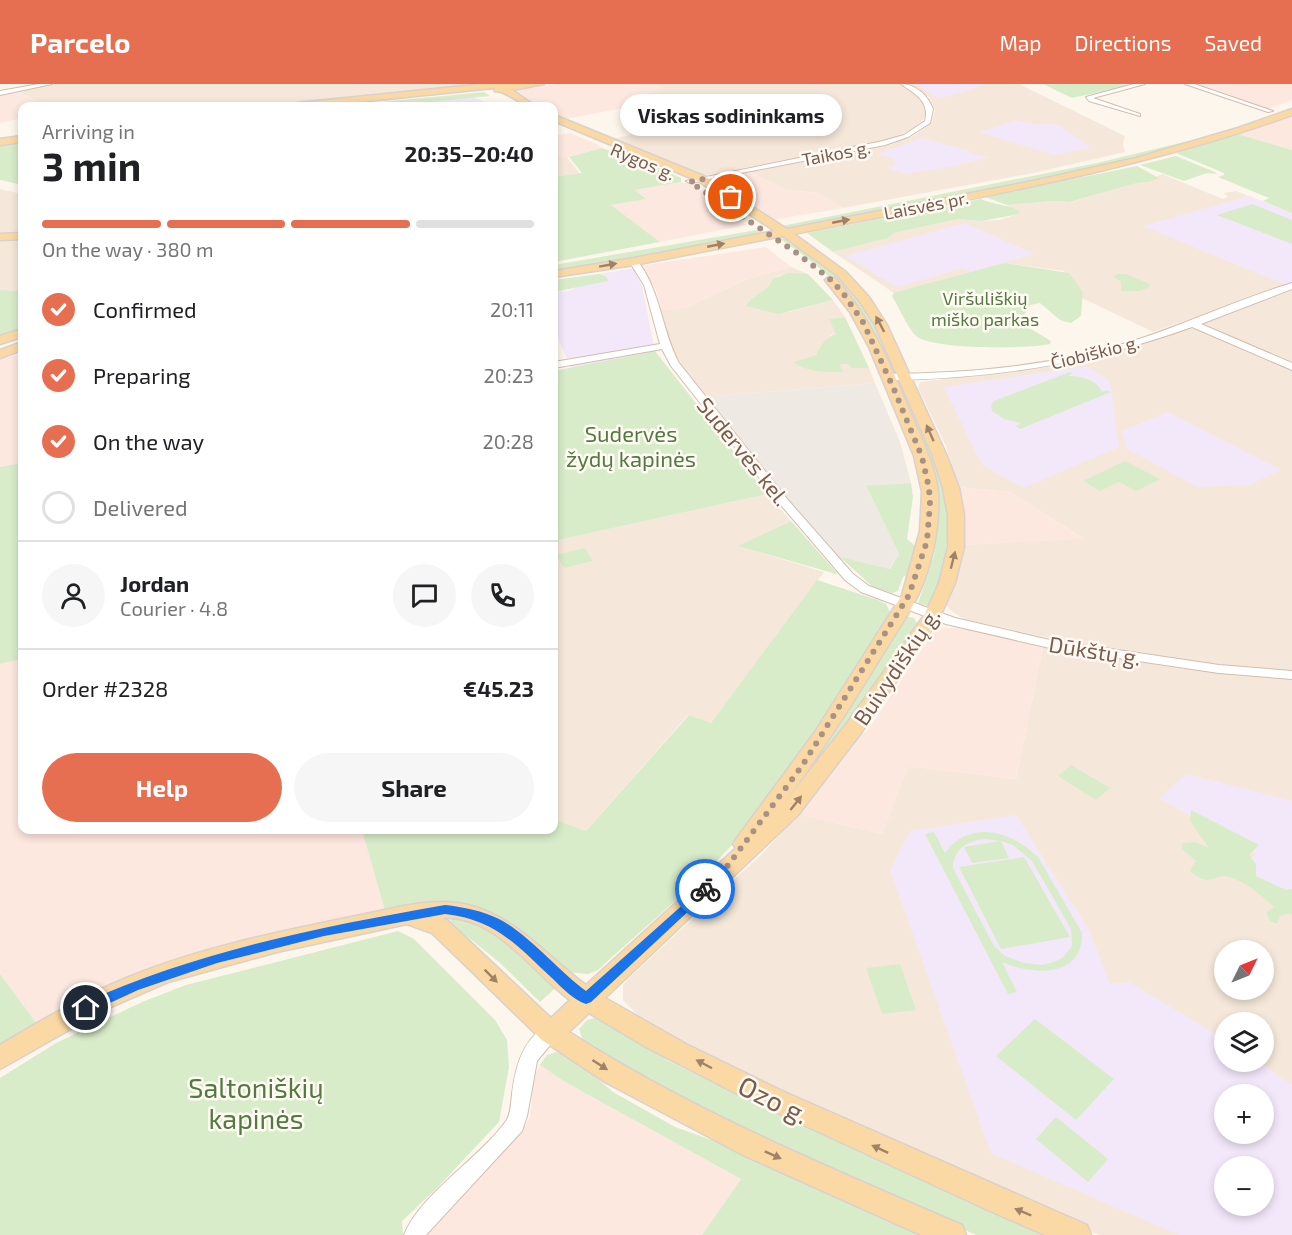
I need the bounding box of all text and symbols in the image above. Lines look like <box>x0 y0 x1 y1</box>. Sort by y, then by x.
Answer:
text: Parcelo <box>30 25 130 59</box>
text: Map <box>999 30 1042 55</box>
text: Directions <box>1075 30 1171 55</box>
text: Saved <box>1204 30 1262 55</box>
callout: Viskas sodininkams <box>620 95 842 137</box>
text: Viskas sodininkams <box>638 103 824 127</box>
text: Arriving in <box>42 119 135 143</box>
street label: Taikos g. <box>800 136 872 170</box>
street label: Rygos g. <box>607 138 679 184</box>
text: 20:35–20:40 <box>405 140 534 166</box>
text: 3 min <box>42 142 141 189</box>
pin <box>705 171 756 222</box>
icon: bag <box>714 180 747 213</box>
street label: Laisvės pr. <box>882 186 970 224</box>
one-way arrow <box>832 216 851 225</box>
text: On the way · 380 m <box>42 237 214 261</box>
one-way arrow <box>707 240 726 249</box>
one-way arrow <box>598 261 617 270</box>
park label: Viršuliškių miško parkas <box>931 287 1039 330</box>
icon: check <box>42 293 75 326</box>
text: Confirmed <box>93 296 197 322</box>
text: 20:11 <box>490 297 534 321</box>
one-way arrow <box>876 316 885 333</box>
street label: Čiobiškio g. <box>1048 330 1142 374</box>
icon: check <box>42 359 75 392</box>
text: Preparing <box>93 362 191 388</box>
text: 20:23 <box>484 363 534 387</box>
street label: Sudervės kel. <box>692 392 796 510</box>
park label: Sudervės žydų kapinės <box>566 420 696 471</box>
icon: check <box>42 425 75 458</box>
one-way arrow <box>926 425 935 442</box>
text: On the way <box>93 428 204 454</box>
text: 20:28 <box>483 429 534 453</box>
text: Delivered <box>93 494 188 520</box>
one-way arrow <box>948 551 958 569</box>
button: person <box>42 564 105 627</box>
button: chat <box>393 564 456 627</box>
button: phone <box>471 564 534 627</box>
text: Jordan <box>120 570 189 596</box>
text: Courier · 4.8 <box>120 596 228 620</box>
street label: Buivydiškių g. <box>847 603 945 729</box>
street label: Dūkštų g. <box>1047 630 1143 670</box>
text: Order #2328 <box>42 675 168 701</box>
text: €45.23 <box>463 675 534 701</box>
button: Help <box>42 753 282 822</box>
button: Share <box>294 753 534 822</box>
one-way arrow <box>790 796 802 811</box>
courier <box>675 859 735 919</box>
icon: bike <box>689 873 722 906</box>
north arrow <box>1214 940 1274 1000</box>
map controls <box>1214 940 1274 1216</box>
one-way arrow <box>483 968 497 982</box>
pin <box>60 982 111 1033</box>
icon: home <box>69 991 102 1024</box>
button: layers <box>1214 1012 1274 1072</box>
one-way arrow <box>592 1059 608 1070</box>
one-way arrow <box>695 1060 713 1070</box>
street label: Ozo g. <box>733 1068 814 1131</box>
park label: Saltoniškių kapinės <box>188 1071 324 1135</box>
button: + <box>1214 1084 1274 1144</box>
one-way arrow <box>871 1144 888 1153</box>
one-way arrow <box>764 1151 781 1160</box>
button: − <box>1214 1156 1274 1216</box>
one-way arrow <box>1014 1207 1032 1217</box>

